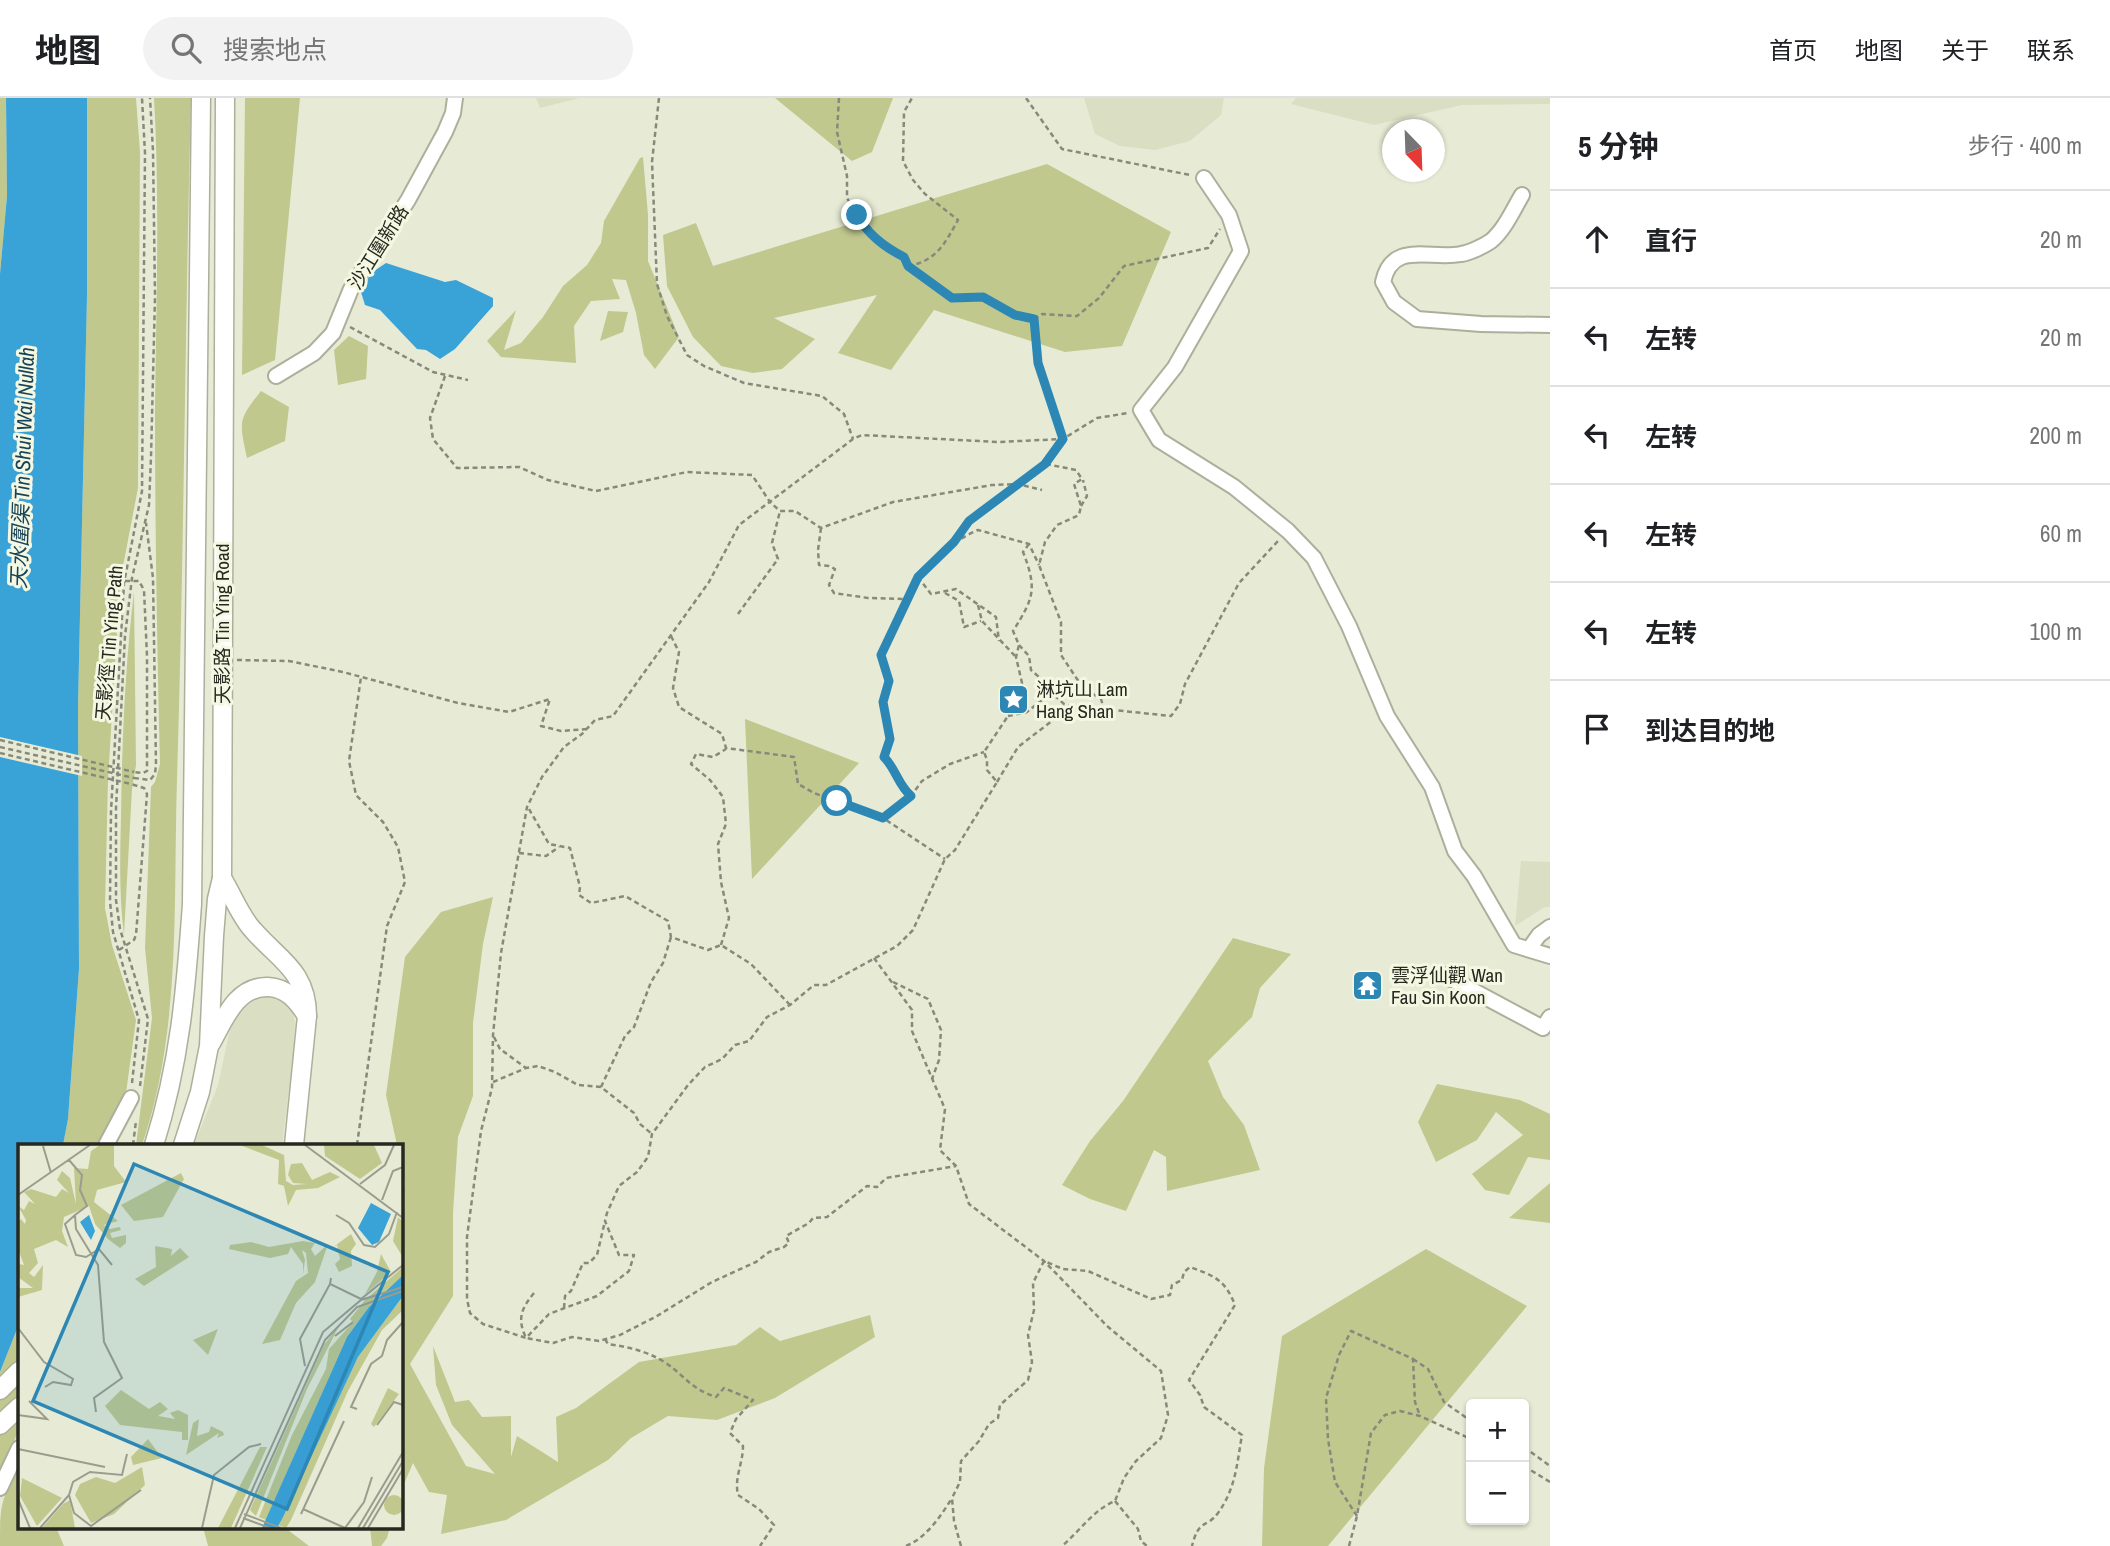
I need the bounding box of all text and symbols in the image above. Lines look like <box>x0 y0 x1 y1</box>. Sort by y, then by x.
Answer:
search box <box>143 17 633 80</box>
text: 地图 <box>35 28 101 72</box>
icon: search <box>167 29 205 67</box>
text: 搜索地点 <box>223 32 327 67</box>
text: 首页 <box>1769 34 1817 66</box>
text: 地图 <box>1855 34 1903 66</box>
text: 关于 <box>1941 34 1989 66</box>
text: 联系 <box>2027 34 2075 66</box>
north arrow <box>1382 119 1445 182</box>
text: 5 分钟 <box>1578 126 1659 166</box>
text: 步行 · 400 m <box>1968 130 2082 161</box>
route end <box>841 199 872 230</box>
street label: 沙江圍新路 <box>342 200 414 294</box>
icon: ahead <box>1578 220 1616 258</box>
text: 直行 <box>1645 223 1697 258</box>
text: 20 m <box>2040 224 2082 255</box>
icon: left <box>1578 318 1616 356</box>
text: 左转 <box>1645 321 1697 356</box>
text: 20 m <box>2040 322 2082 353</box>
water label: 天水圍渠 Tin Shui Wai Nullah <box>4 347 41 589</box>
icon: left <box>1578 416 1616 454</box>
text: 左转 <box>1645 419 1697 454</box>
text: 200 m <box>2030 420 2082 451</box>
icon: left <box>1578 514 1616 552</box>
text: 左转 <box>1645 517 1697 552</box>
text: 60 m <box>2040 518 2082 549</box>
street label: 天影路 Tin Ying Road <box>209 544 235 704</box>
street label: 天影徑 Tin Ying Path <box>89 564 129 722</box>
icon: left <box>1578 612 1616 650</box>
text: 左转 <box>1645 615 1697 650</box>
text: 100 m <box>2030 616 2082 647</box>
place label: 淋坑山 Lam Hang Shan <box>1036 676 1128 724</box>
place icon: 淋坑山 Lam Hang Shan <box>996 683 1030 717</box>
icon: arrive <box>1578 710 1616 748</box>
text: 到达目的地 <box>1645 713 1775 748</box>
route start <box>821 785 852 816</box>
place label: 雲浮仙觀 Wan Fau Sin Koon <box>1391 962 1503 1010</box>
temple icon: 雲浮仙觀 Wan Fau Sin Koon <box>1351 969 1385 1003</box>
inset map <box>18 1144 402 1528</box>
map controls <box>1466 1399 1529 1525</box>
button: + <box>1466 1399 1529 1462</box>
button: − <box>1466 1462 1529 1525</box>

